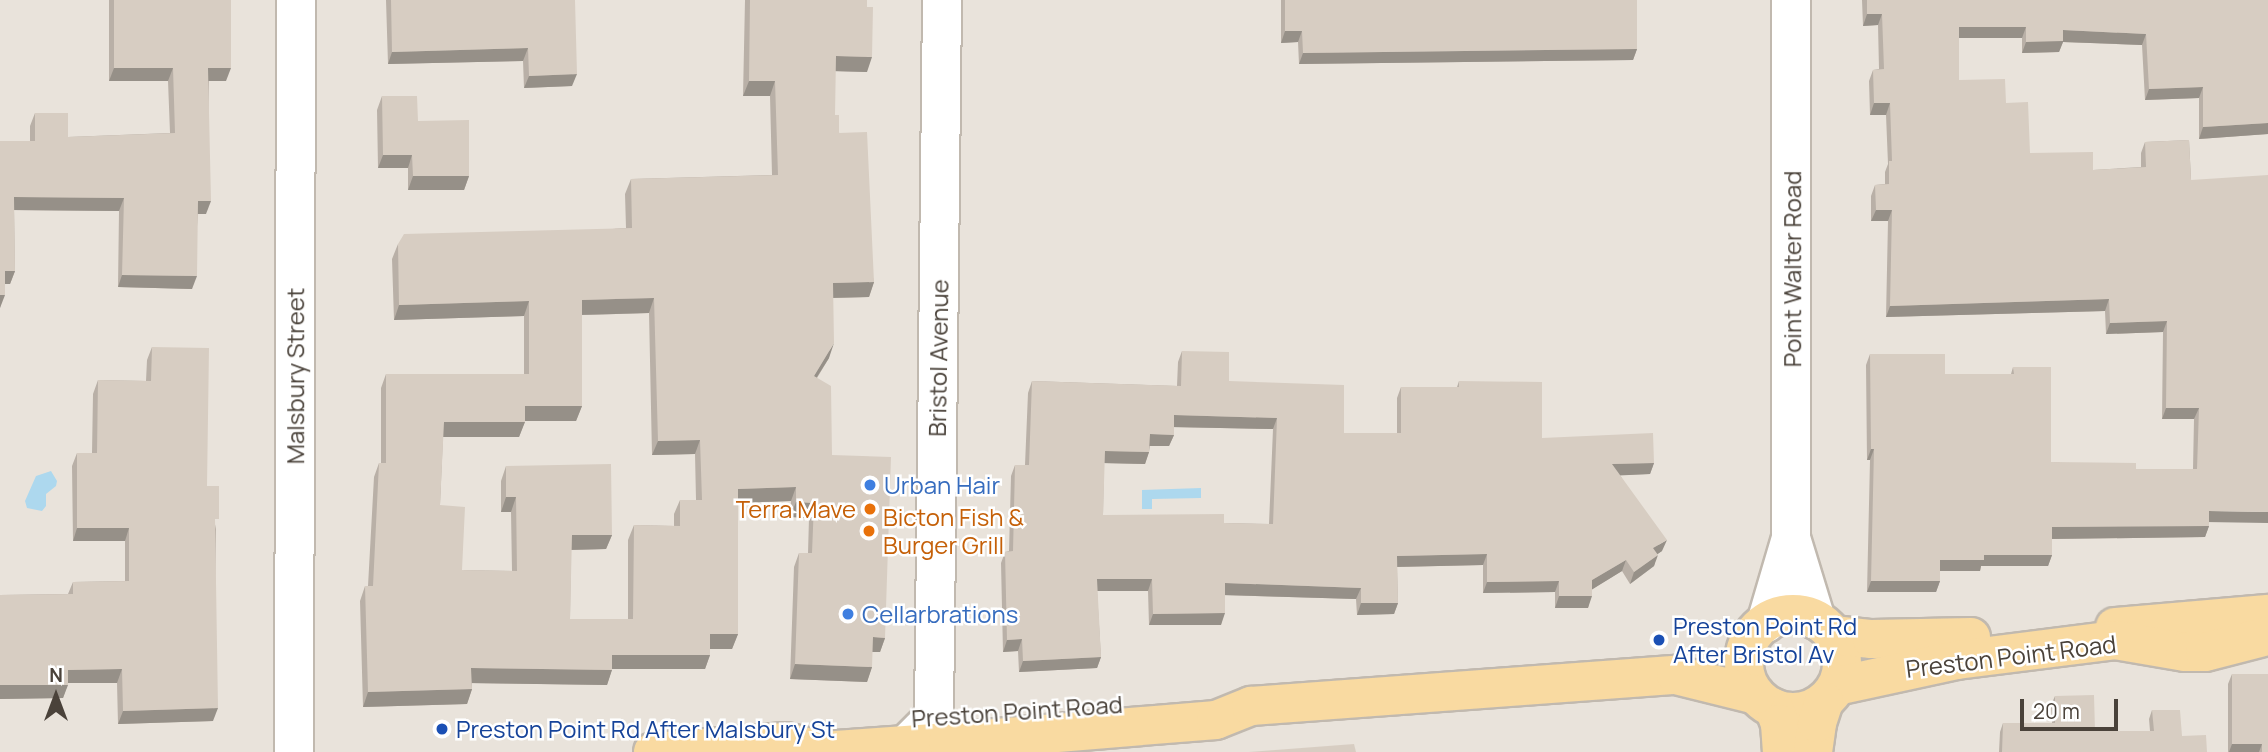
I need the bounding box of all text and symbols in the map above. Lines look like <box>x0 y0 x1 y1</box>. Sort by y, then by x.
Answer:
street label: Point Walter Road <box>1778 171 1806 367</box>
street label: Bristol Avenue <box>922 279 954 437</box>
street label: Malsbury Street <box>281 288 309 464</box>
place label: Urban Hair <box>884 471 1000 499</box>
marker: Urban Hair <box>862 477 878 493</box>
place label: Terra Mave <box>736 495 856 523</box>
marker: Terra Mave <box>862 501 878 517</box>
place label: Bicton Fish & Burger Grill <box>883 503 1024 559</box>
marker: Bicton Fish & Burger Grill <box>861 523 877 539</box>
place label: Cellarbrations <box>862 600 1018 628</box>
marker: Cellarbrations <box>840 606 856 622</box>
place label: Preston Point Rd After Bristol Av <box>1673 612 1857 668</box>
street label: Preston Point Road <box>1904 629 2118 683</box>
marker: Preston Point Rd After Bristol Av <box>1651 632 1667 648</box>
north arrow <box>21 661 91 731</box>
text: N <box>49 662 63 688</box>
scale bar <box>2023 686 2121 730</box>
street label: Preston Point Road <box>910 689 1124 733</box>
text: 20 m <box>2033 697 2080 725</box>
place label: Preston Point Rd After Malsbury St <box>456 715 835 743</box>
marker: Preston Point Rd After Malsbury St <box>434 721 450 737</box>

